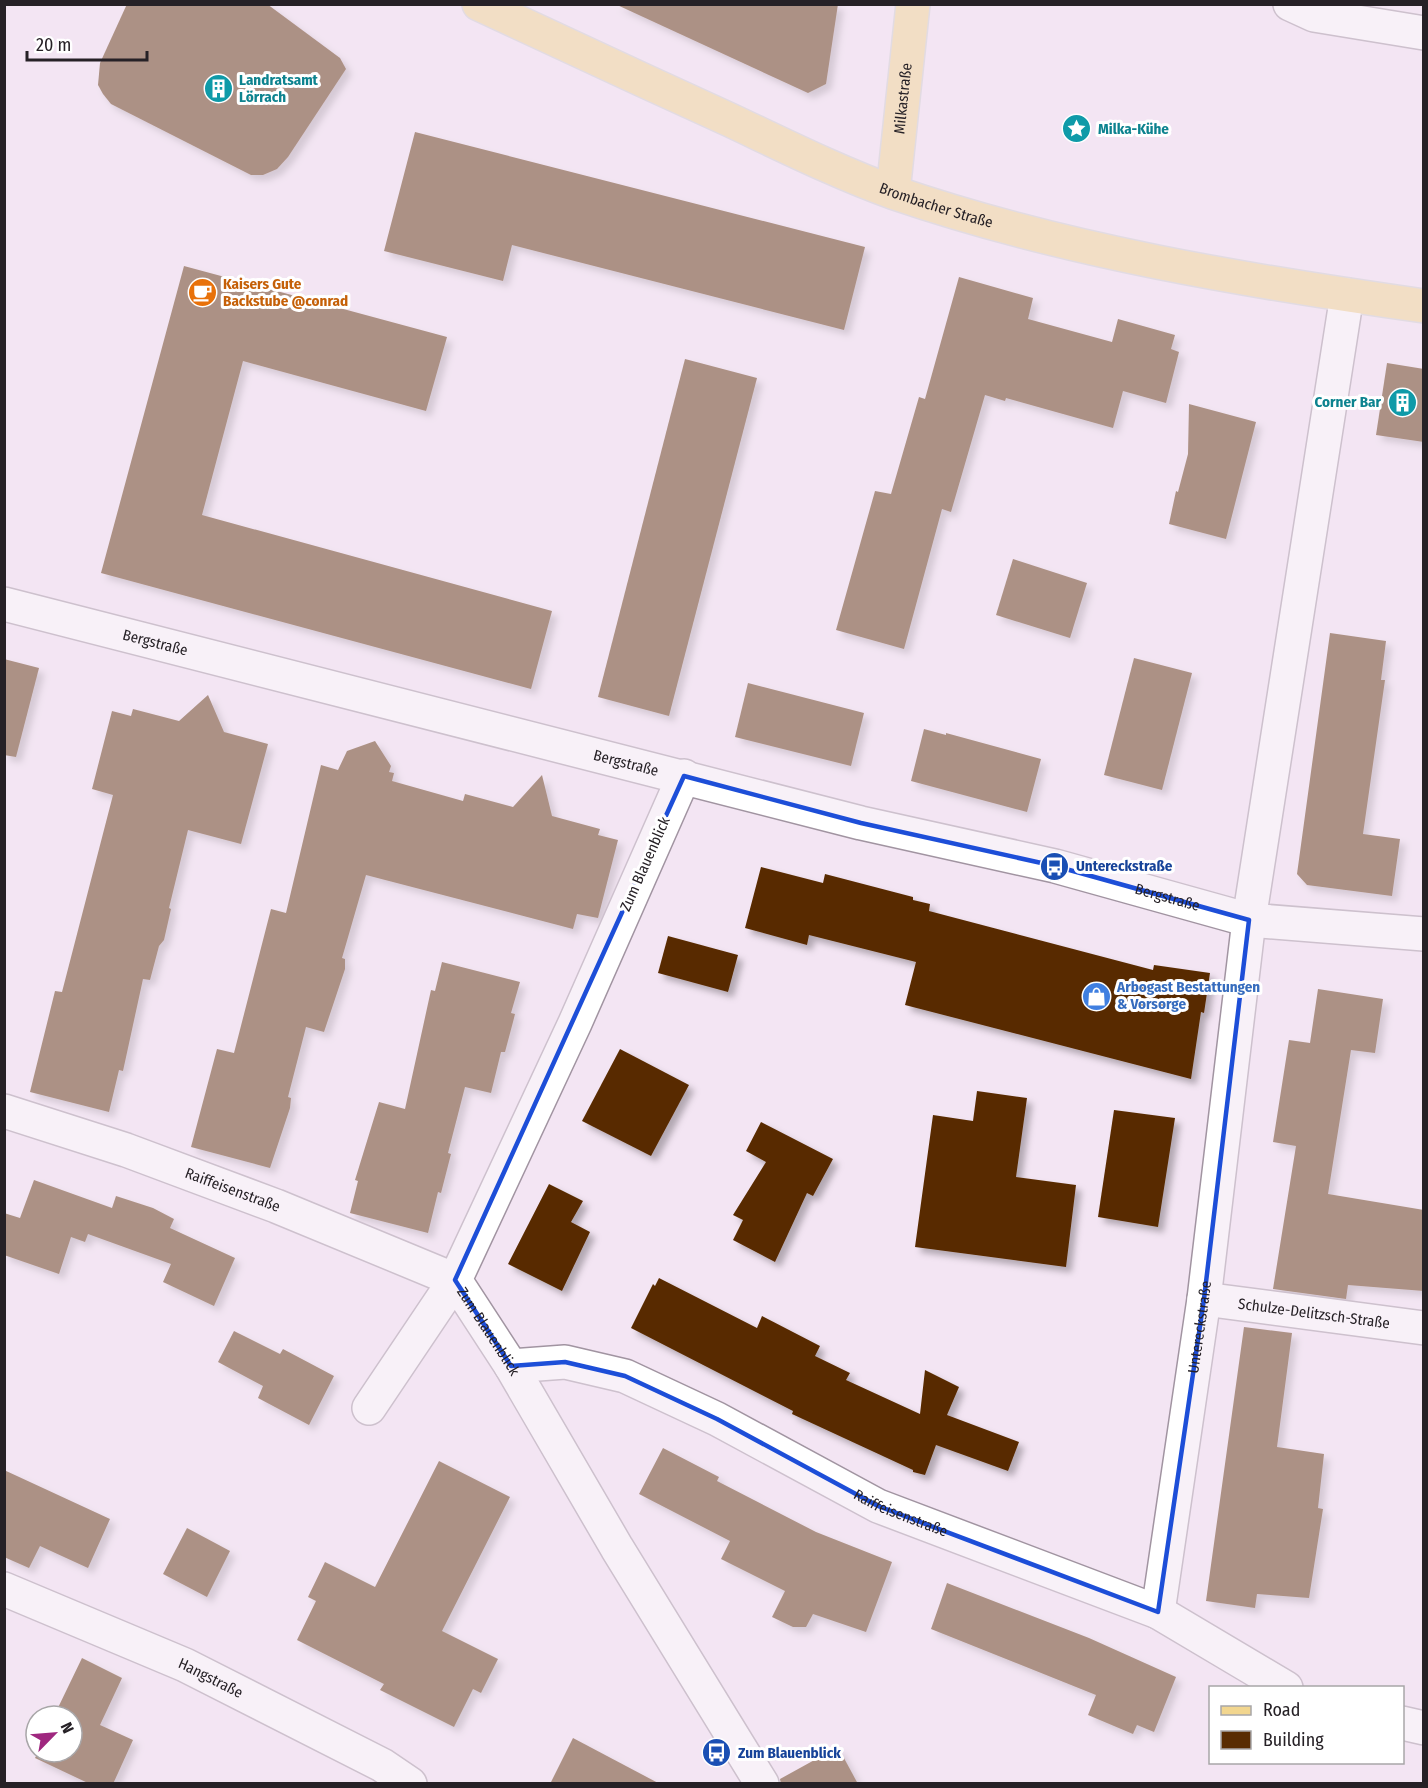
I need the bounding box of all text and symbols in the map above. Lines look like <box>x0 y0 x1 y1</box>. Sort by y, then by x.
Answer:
scale bar <box>27 24 147 62</box>
text: 20 m <box>36 34 71 56</box>
street label: Milkastraße <box>890 62 916 135</box>
place label: Landratsamt Lörrach <box>239 71 319 106</box>
building icon: Landratsamt Lörrach <box>202 73 234 105</box>
place icon: Milka-Kühe <box>1061 113 1093 145</box>
place label: Milka-Kühe <box>1098 120 1169 138</box>
street label: Brombacher Straße <box>877 179 995 232</box>
place label: Kaisers Gute Backstube @conrad <box>223 275 348 310</box>
cafe icon: Kaisers Gute Backstube @conrad <box>186 277 218 309</box>
building icon: Corner Bar <box>1386 386 1418 418</box>
place label: Corner Bar <box>1315 393 1382 411</box>
street label: Bergstraße <box>121 626 190 660</box>
street label: Bergstraße <box>592 746 660 780</box>
street label: Zum Blauenblick <box>616 814 674 914</box>
bus stop icon: Untereckstraße <box>1039 850 1071 882</box>
place label: Untereckstraße <box>1076 857 1173 875</box>
street label: Bergstraße <box>1133 880 1202 915</box>
place label: Arbogast Bestattungen & Vorsorge <box>1116 978 1260 1013</box>
shop icon: Arbogast Bestattungen & Vorsorge <box>1080 980 1112 1012</box>
street label: Raiffeisenstraße <box>183 1164 283 1216</box>
street label: Untereckstraße <box>1184 1280 1215 1375</box>
street label: Zum Blauenblick <box>453 1284 524 1379</box>
street label: Schulze-Delitzsch-Straße <box>1237 1295 1391 1332</box>
street label: Raiffeisenstraße <box>851 1486 950 1541</box>
street label: Hangstraße <box>176 1654 246 1702</box>
legend <box>1209 1686 1404 1764</box>
text: Road <box>1263 1699 1300 1721</box>
north arrow <box>24 1704 84 1764</box>
text: N <box>57 1720 78 1736</box>
text: Building <box>1263 1729 1324 1751</box>
bus stop icon: Zum Blauenblick <box>701 1737 733 1769</box>
place label: Zum Blauenblick <box>738 1744 841 1762</box>

